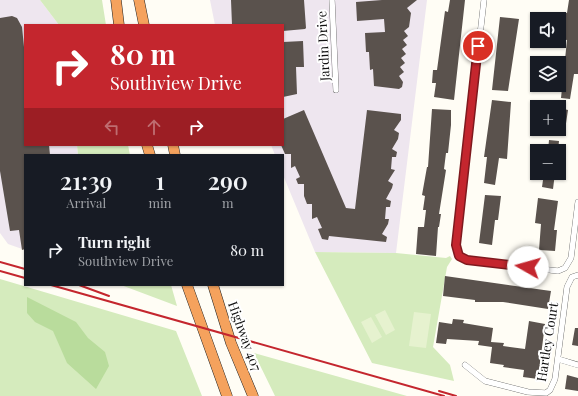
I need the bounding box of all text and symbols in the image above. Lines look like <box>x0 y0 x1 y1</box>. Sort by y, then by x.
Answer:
street label: Jardin Drive <box>312 10 333 82</box>
map controls <box>530 12 566 180</box>
button: sound <box>530 12 566 48</box>
pin <box>461 29 495 63</box>
text: 80 m <box>110 35 176 72</box>
icon: arrive <box>467 35 489 57</box>
icon: right <box>44 40 96 92</box>
button: layers <box>530 56 566 92</box>
text: Southview Drive <box>110 71 242 95</box>
button: + <box>530 100 566 136</box>
icon: left <box>101 116 123 138</box>
icon: ahead <box>143 116 165 138</box>
icon: right <box>185 116 207 138</box>
button: − <box>530 144 566 180</box>
text: 21:39 <box>60 164 112 196</box>
text: 1 <box>156 164 165 196</box>
text: 290 <box>208 164 248 196</box>
text: Arrival <box>66 194 106 211</box>
text: min <box>149 194 172 211</box>
text: m <box>222 194 234 211</box>
text: Turn right <box>78 232 151 252</box>
icon: right <box>44 239 66 261</box>
text: 80 m <box>230 240 264 260</box>
position arrow <box>507 246 549 288</box>
text: Southview Drive <box>78 252 173 269</box>
street label: Highway 407 <box>225 299 266 374</box>
street label: Hartley Court <box>532 301 561 383</box>

